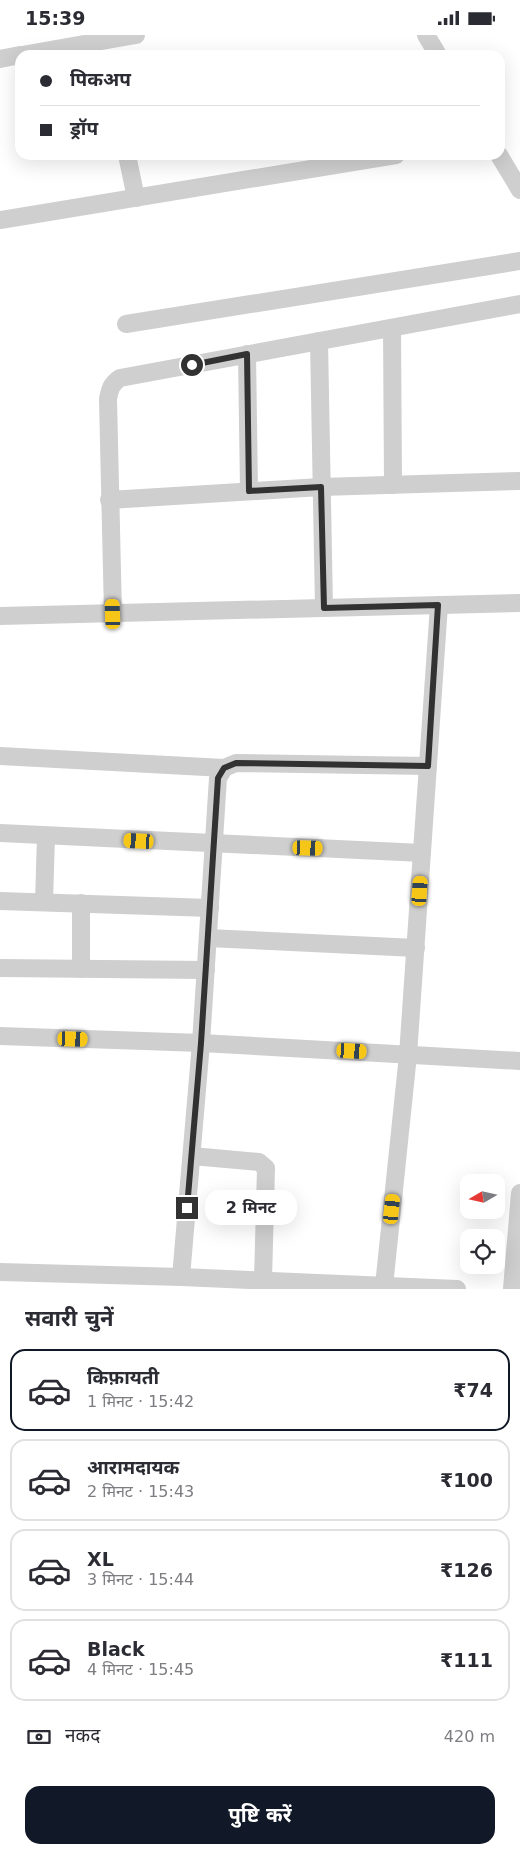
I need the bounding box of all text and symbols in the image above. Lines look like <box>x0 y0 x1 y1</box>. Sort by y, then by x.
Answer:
text: 15:39 <box>25 7 85 29</box>
text: पिकअप <box>70 68 131 90</box>
text: ड्रॉप <box>70 117 98 139</box>
route start <box>181 354 203 376</box>
car <box>104 599 121 629</box>
car <box>123 833 154 849</box>
car <box>292 840 323 856</box>
car <box>411 876 428 906</box>
car <box>57 1031 88 1047</box>
car <box>336 1043 367 1059</box>
north arrow <box>460 1174 505 1219</box>
map controls <box>460 1174 505 1274</box>
callout: 2 मिनट <box>204 1191 297 1225</box>
car <box>382 1193 401 1225</box>
route end <box>176 1197 198 1219</box>
text: 2 मिनट <box>226 1198 276 1217</box>
button: locate <box>460 1229 505 1274</box>
text: सवारी चुनें <box>25 1306 114 1331</box>
text: किफ़ायती <box>87 1366 159 1388</box>
icon: car <box>27 1368 72 1413</box>
text: ₹74 <box>453 1379 493 1401</box>
text: 1 मिनट · 15:42 <box>87 1392 194 1411</box>
text: आरामदायक <box>87 1456 179 1478</box>
icon: car <box>27 1458 72 1503</box>
text: ₹100 <box>440 1469 493 1491</box>
text: 2 मिनट · 15:43 <box>87 1482 194 1501</box>
icon: car <box>27 1548 72 1593</box>
text: XL <box>87 1548 114 1570</box>
text: ₹126 <box>440 1559 493 1581</box>
text: 3 मिनट · 15:44 <box>87 1570 194 1589</box>
icon: car <box>27 1638 72 1683</box>
text: Black <box>87 1638 145 1660</box>
text: ₹111 <box>440 1649 493 1671</box>
text: 4 मिनट · 15:45 <box>87 1660 194 1679</box>
icon: cash <box>25 1723 53 1751</box>
text: नकद <box>65 1724 100 1746</box>
text: 420 m <box>444 1727 495 1746</box>
button: पुष्टि करें <box>25 1786 495 1844</box>

